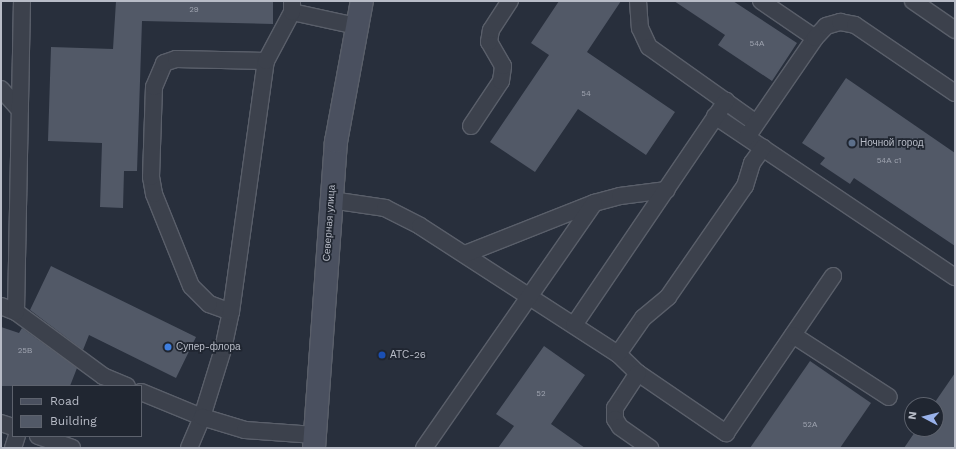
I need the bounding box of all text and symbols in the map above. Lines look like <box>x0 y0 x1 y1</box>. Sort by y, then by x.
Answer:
house number: 29 <box>189 5 199 15</box>
house number: 54А <box>750 39 764 49</box>
house number: 54 <box>581 89 591 99</box>
place label: Ночной город <box>860 137 924 149</box>
marker: Ночной город <box>847 138 857 148</box>
house number: 54А с1 <box>877 156 901 166</box>
street label: Северная улица <box>320 184 338 262</box>
place label: Супер-флора <box>176 341 240 353</box>
marker: Супер-флора <box>163 342 173 352</box>
house number: 25В <box>18 346 32 356</box>
place label: АТС-26 <box>390 349 426 361</box>
marker: АТС-26 <box>377 350 387 360</box>
legend <box>12 385 142 437</box>
house number: 52 <box>536 389 546 399</box>
text: Road <box>50 394 79 408</box>
north arrow <box>904 397 944 437</box>
text: N <box>906 411 920 420</box>
text: Building <box>50 414 97 428</box>
house number: 52А <box>803 420 817 430</box>

